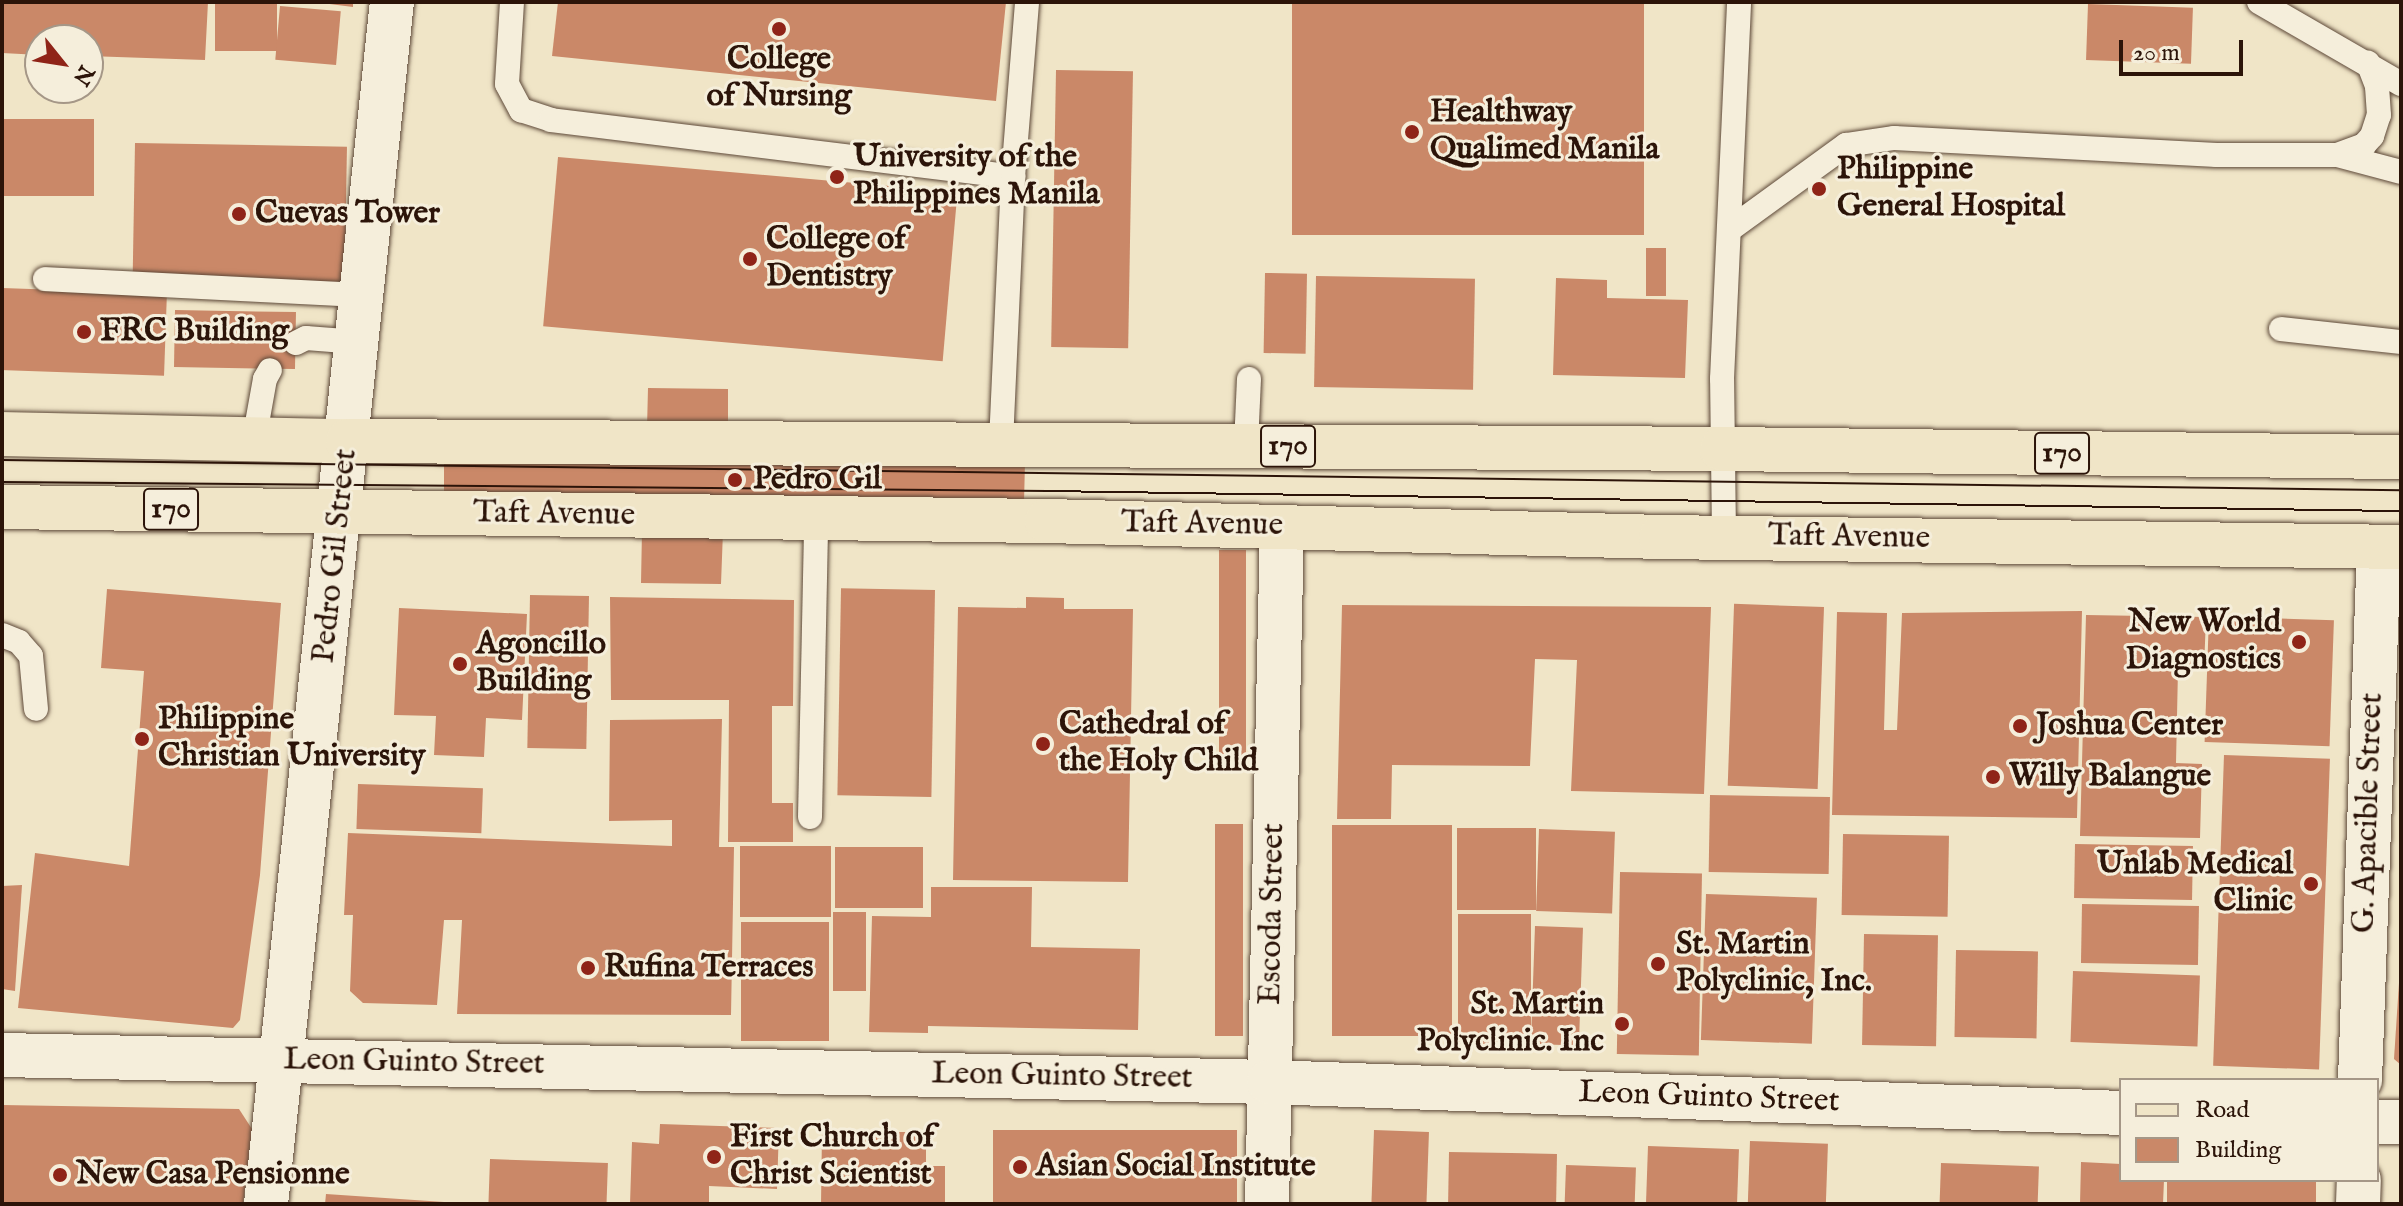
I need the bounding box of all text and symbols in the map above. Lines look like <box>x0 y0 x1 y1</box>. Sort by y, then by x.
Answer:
marker: College of Nursing <box>770 20 788 38</box>
north arrow <box>24 24 104 104</box>
scale bar <box>2123 24 2247 74</box>
text: 20 m <box>2133 38 2180 69</box>
place label: College of Nursing <box>706 42 852 117</box>
text: N <box>66 60 100 90</box>
place label: Healthway Qualimed Manila <box>1430 95 1659 170</box>
marker: Healthway Qualimed Manila <box>1401 121 1423 143</box>
place label: University of the Philippines Manila <box>853 140 1100 215</box>
place label: Philippine General Hospital <box>1837 152 2065 227</box>
marker: University of the Philippines Manila <box>828 168 846 186</box>
marker: Philippine General Hospital <box>1808 178 1830 200</box>
place label: Cuevas Tower <box>255 195 440 233</box>
marker: Cuevas Tower <box>230 205 248 223</box>
place label: College of Dentistry <box>766 222 906 297</box>
marker: College of Dentistry <box>741 250 759 268</box>
place label: FRC Building <box>100 313 289 351</box>
marker: FRC Building <box>75 323 93 341</box>
road number: 170 <box>1260 420 1316 472</box>
road number: 170 <box>2034 427 2090 479</box>
street label: Pedro Gil Street <box>306 447 366 665</box>
place label: Pedro Gil <box>753 461 882 499</box>
marker: Pedro Gil <box>724 469 746 491</box>
road number: 170 <box>143 483 199 535</box>
street label: Taft Avenue <box>473 494 635 536</box>
street label: Taft Avenue <box>1121 504 1283 546</box>
street label: Taft Avenue <box>1768 517 1930 559</box>
place label: New World Diagnostics <box>2126 605 2281 680</box>
place label: Agoncillo Building <box>476 627 606 702</box>
marker: New World Diagnostics <box>2288 631 2310 653</box>
marker: Agoncillo Building <box>451 655 469 673</box>
street label: G. Apacible Street <box>2346 692 2392 934</box>
place label: Philippine Christian University <box>158 702 426 777</box>
place label: Cathedral of the Holy Child <box>1059 707 1258 782</box>
place label: Joshua Center <box>2036 707 2223 745</box>
marker: Joshua Center <box>2011 717 2029 735</box>
marker: Philippine Christian University <box>133 730 151 748</box>
marker: Cathedral of the Holy Child <box>1034 735 1052 753</box>
place label: Willy Balangue <box>2009 758 2211 796</box>
marker: Willy Balangue <box>1984 768 2002 786</box>
street label: Escoda Street <box>1252 823 1294 1005</box>
place label: Unlab Medical Clinic <box>2097 847 2293 922</box>
marker: Unlab Medical Clinic <box>2300 873 2322 895</box>
place label: St. Martin Polyclinic, Inc. <box>1676 927 1872 1002</box>
place label: Rufina Terraces <box>604 949 814 987</box>
marker: St. Martin Polyclinic, Inc. <box>1647 953 1669 975</box>
marker: Rufina Terraces <box>579 959 597 977</box>
place label: St. Martin Polyclinic. Inc <box>1417 987 1604 1062</box>
marker: St. Martin Polyclinic. Inc <box>1611 1013 1633 1035</box>
street label: Leon Guinto Street <box>283 1042 545 1084</box>
street label: Leon Guinto Street <box>931 1056 1193 1098</box>
street label: Leon Guinto Street <box>1578 1074 1840 1122</box>
legend <box>2119 1078 2379 1182</box>
text: Road <box>2195 1095 2249 1126</box>
place label: First Church of Christ Scientist <box>730 1120 934 1195</box>
text: Building <box>2195 1135 2281 1166</box>
marker: First Church of Christ Scientist <box>705 1148 723 1166</box>
place label: Asian Social Institute <box>1036 1148 1316 1186</box>
place label: New Casa Pensionne <box>76 1156 350 1194</box>
marker: Asian Social Institute <box>1011 1158 1029 1176</box>
marker: New Casa Pensionne <box>51 1166 69 1184</box>

